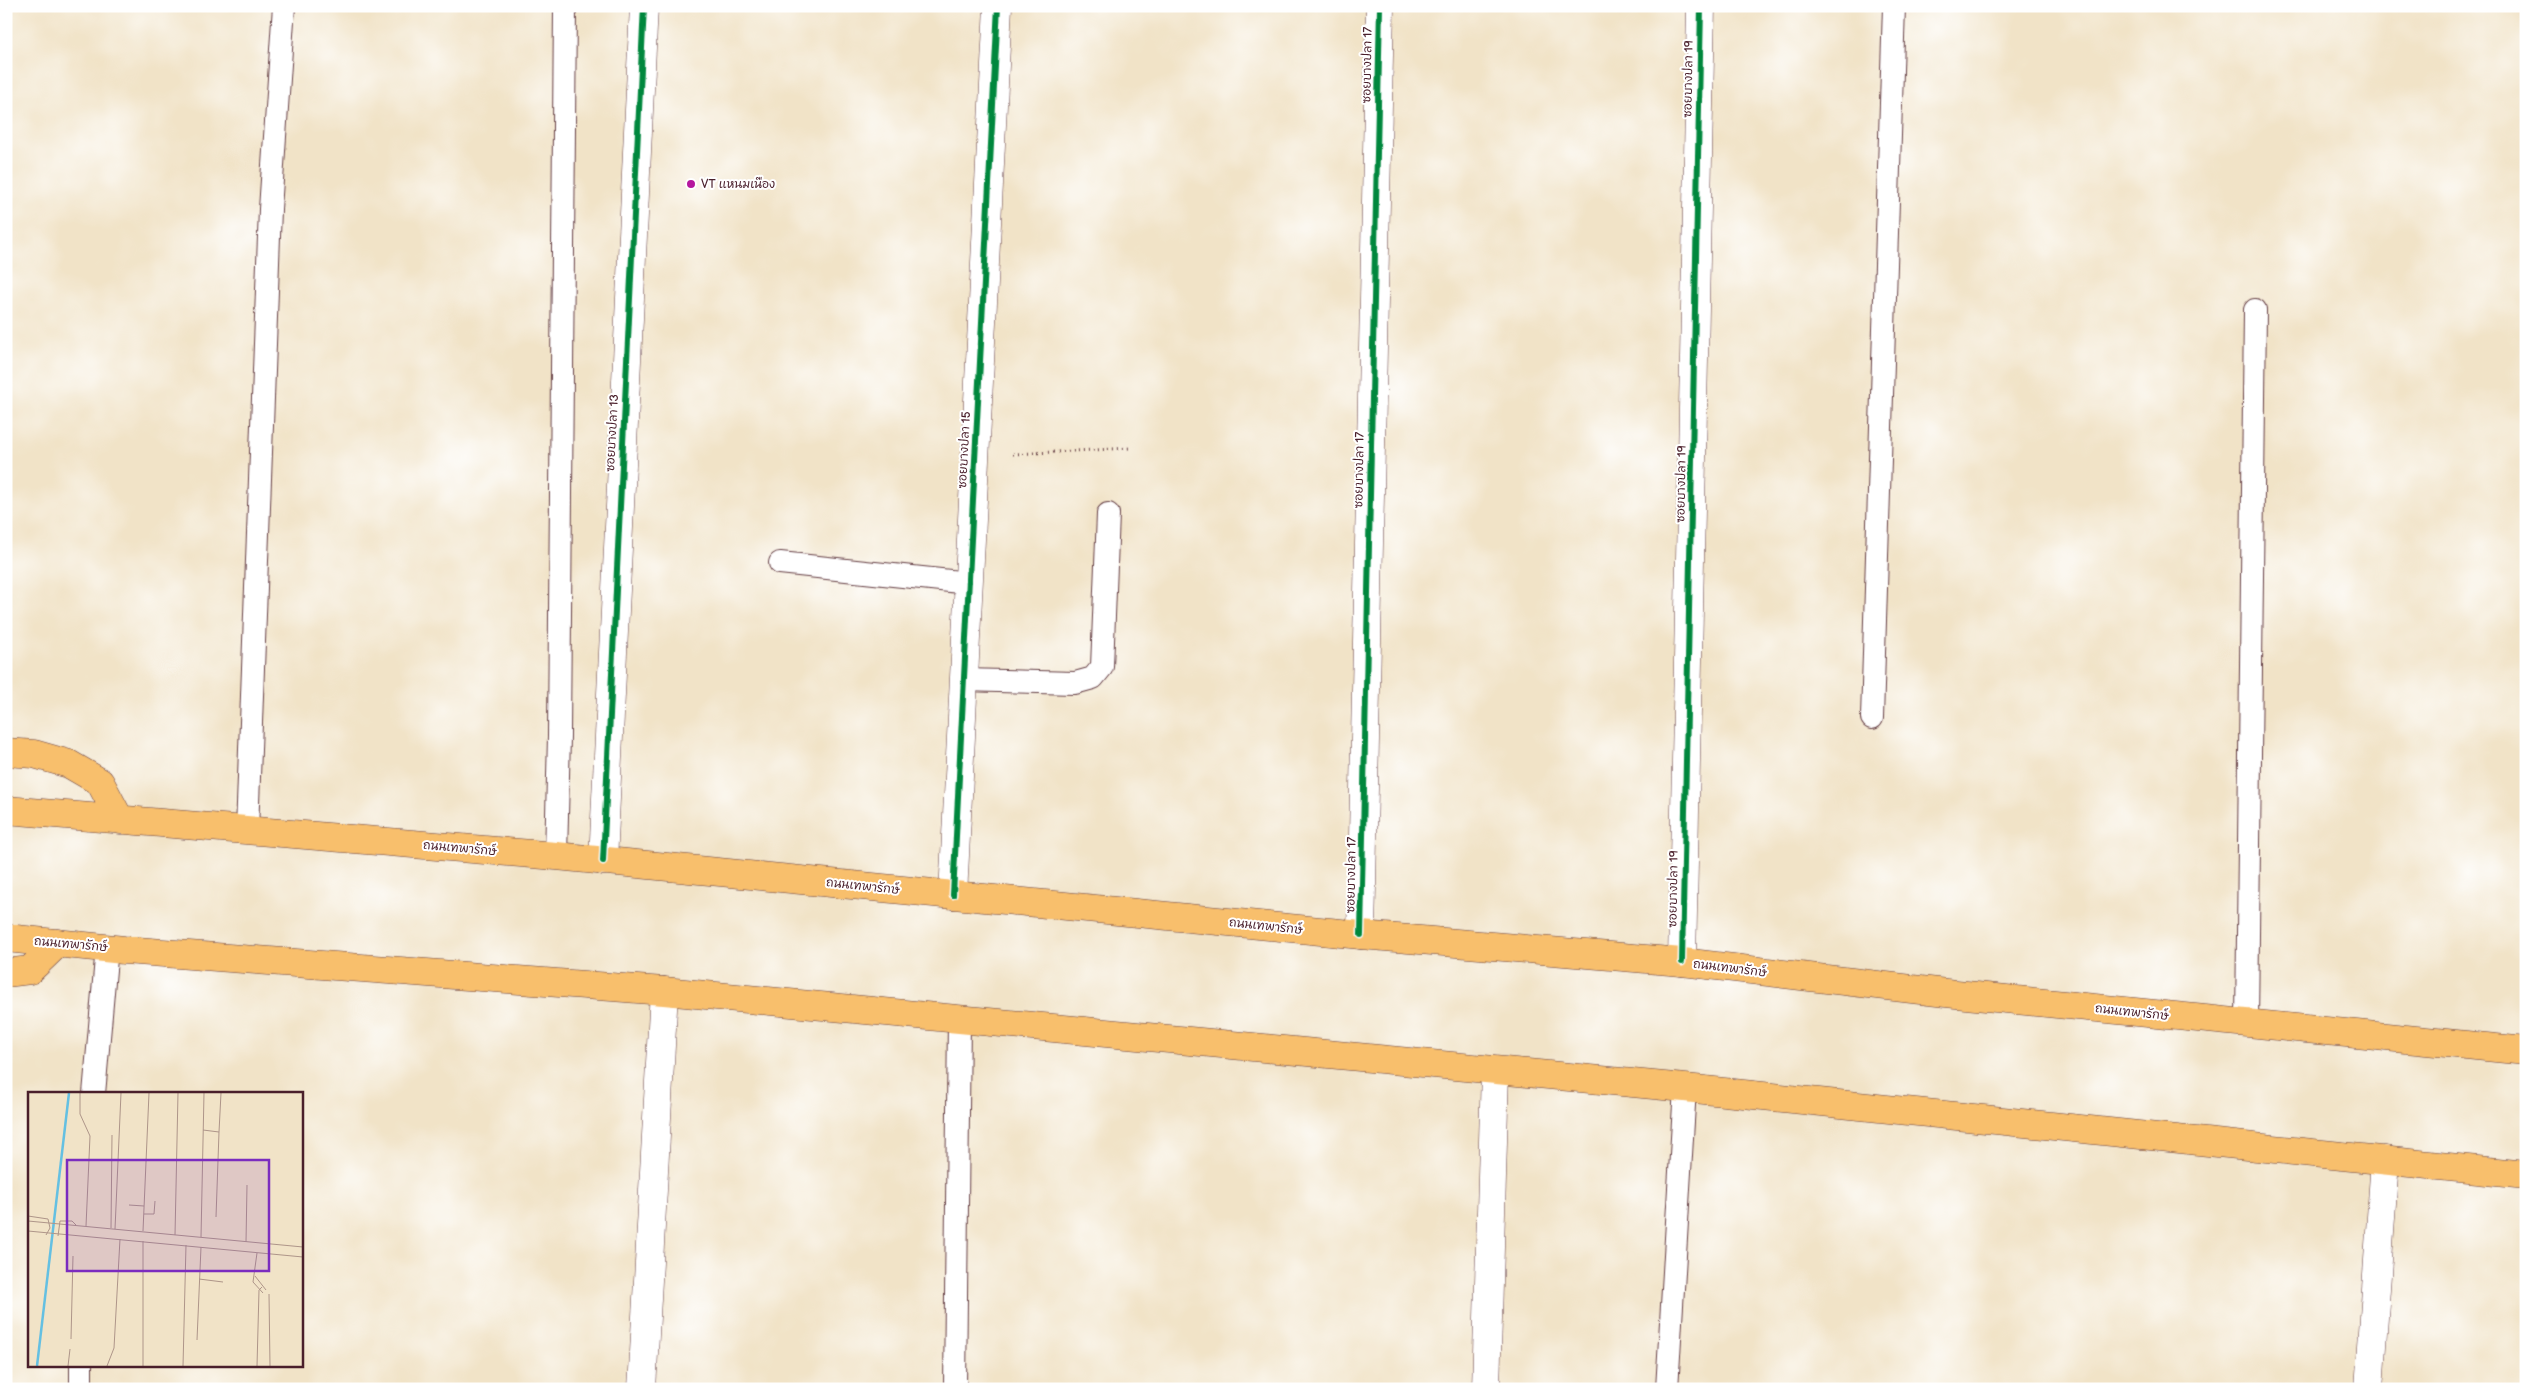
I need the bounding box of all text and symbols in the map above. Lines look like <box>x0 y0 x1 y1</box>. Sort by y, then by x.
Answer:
street label: ซอยบางปลา 17 <box>1359 27 1376 103</box>
street label: ซอยบางปลา 19 <box>1680 40 1697 118</box>
place label: VT แหนมเนือง <box>701 176 775 192</box>
marker: VT แหนมเนือง <box>685 178 697 190</box>
street label: ซอยบางปลา 13 <box>603 394 622 472</box>
street label: ซอยบางปลา 15 <box>955 411 974 489</box>
street label: ซอยบางปลา 17 <box>1351 432 1368 508</box>
street label: ซอยบางปลา 19 <box>1673 445 1690 523</box>
street label: ถนนเทพารักษ์ <box>422 837 499 859</box>
street label: ซอยบางปลา 17 <box>1343 837 1360 913</box>
street label: ซอยบางปลา 19 <box>1665 850 1682 928</box>
street label: ถนนเทพารักษ์ <box>825 874 902 898</box>
street label: ถนนเทพารักษ์ <box>1228 914 1305 938</box>
street label: ถนนเทพารักษ์ <box>33 933 110 955</box>
street label: ถนนเทพารักษ์ <box>1692 956 1769 981</box>
street label: ถนนเทพารักษ์ <box>2094 1000 2171 1024</box>
inset map <box>28 1092 302 1368</box>

